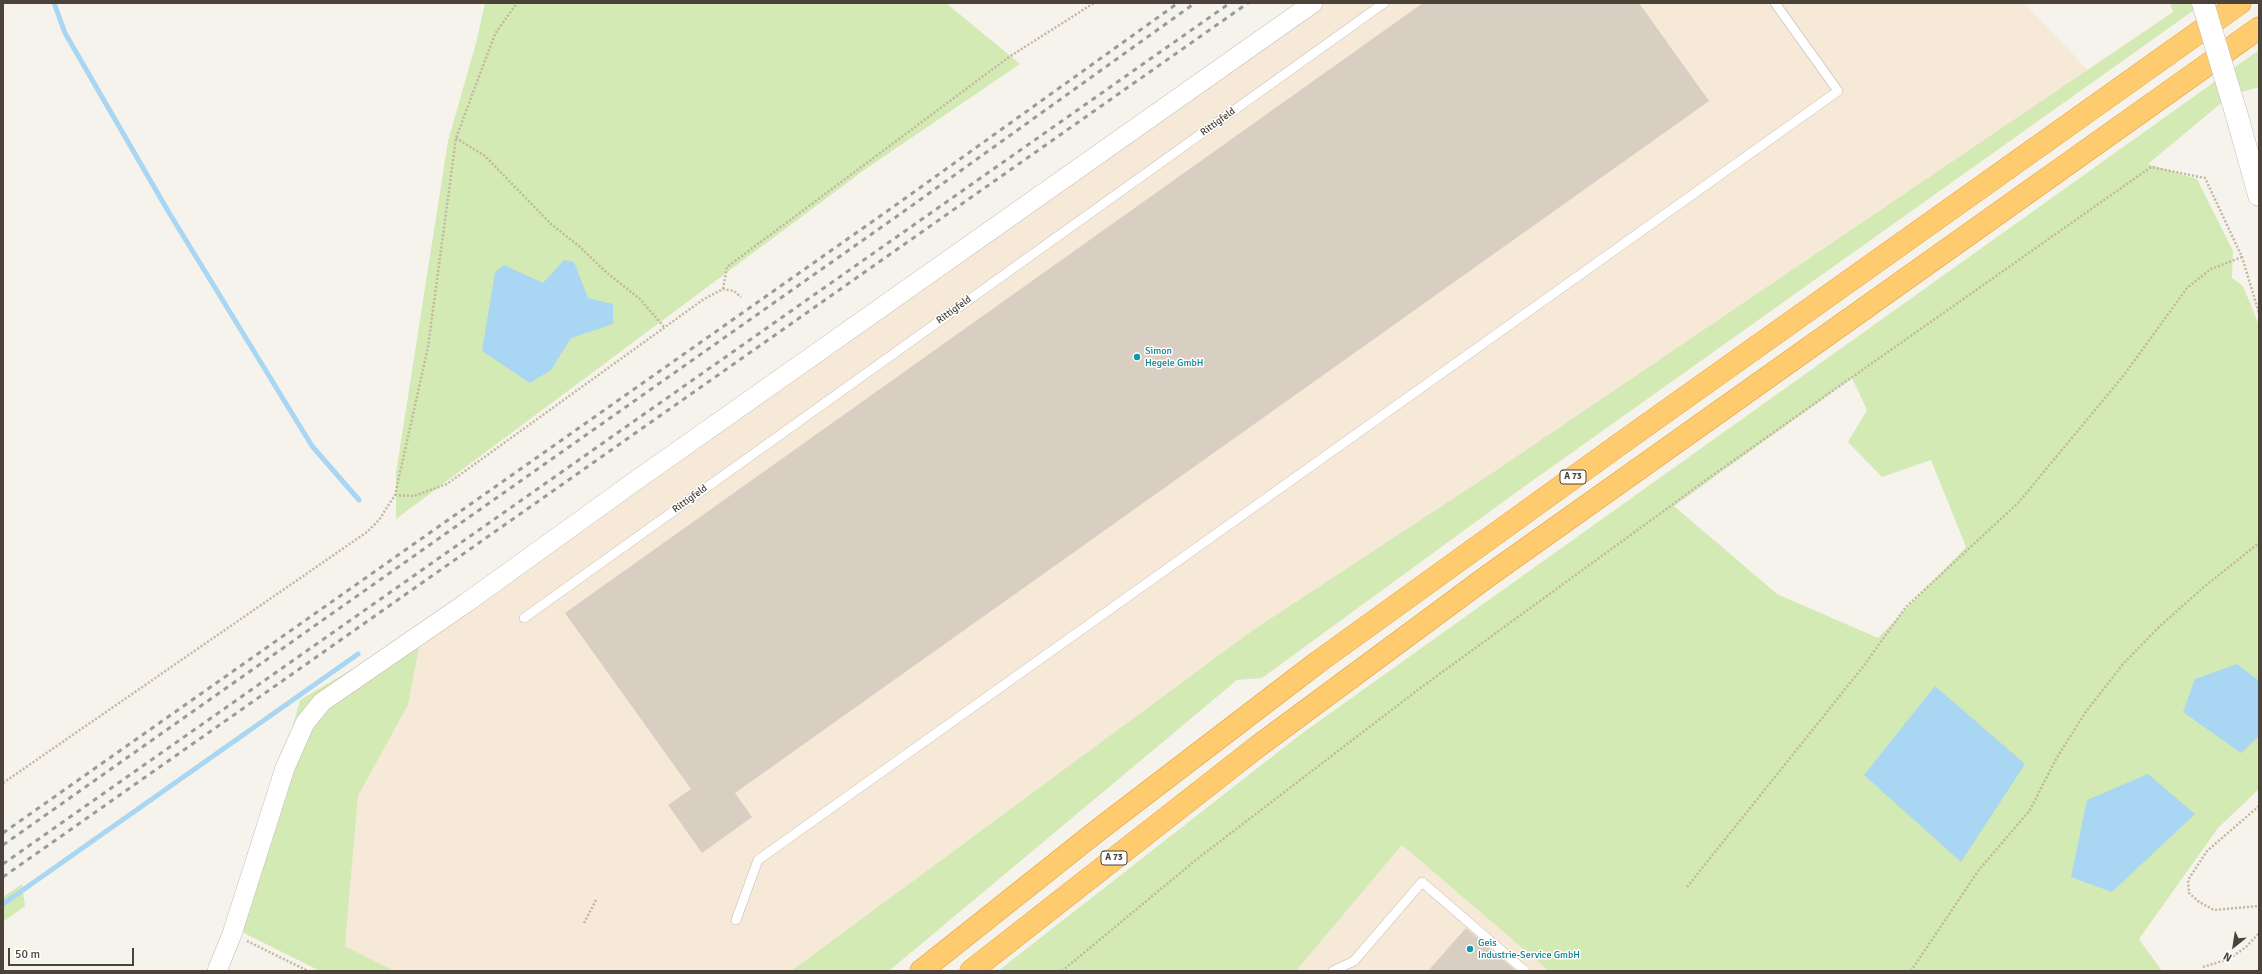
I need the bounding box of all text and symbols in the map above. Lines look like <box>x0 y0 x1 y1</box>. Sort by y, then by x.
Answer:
street label: Rittigfeld <box>1198 105 1238 139</box>
street label: Rittigfeld <box>934 293 974 327</box>
place label: Simon Hegele GmbH <box>1145 345 1203 368</box>
marker: Simon Hegele GmbH <box>1132 352 1142 362</box>
road number: A 73 <box>1560 470 1586 484</box>
street label: Rittigfeld <box>670 482 710 516</box>
road number: A 73 <box>1101 851 1127 865</box>
north arrow <box>2214 926 2254 966</box>
place label: Geis Industrie-Service GmbH <box>1478 937 1580 960</box>
scale bar <box>10 940 136 966</box>
marker: Geis Industrie-Service GmbH <box>1465 944 1475 954</box>
text: 50 m <box>15 947 40 962</box>
text: N <box>2221 949 2234 964</box>

